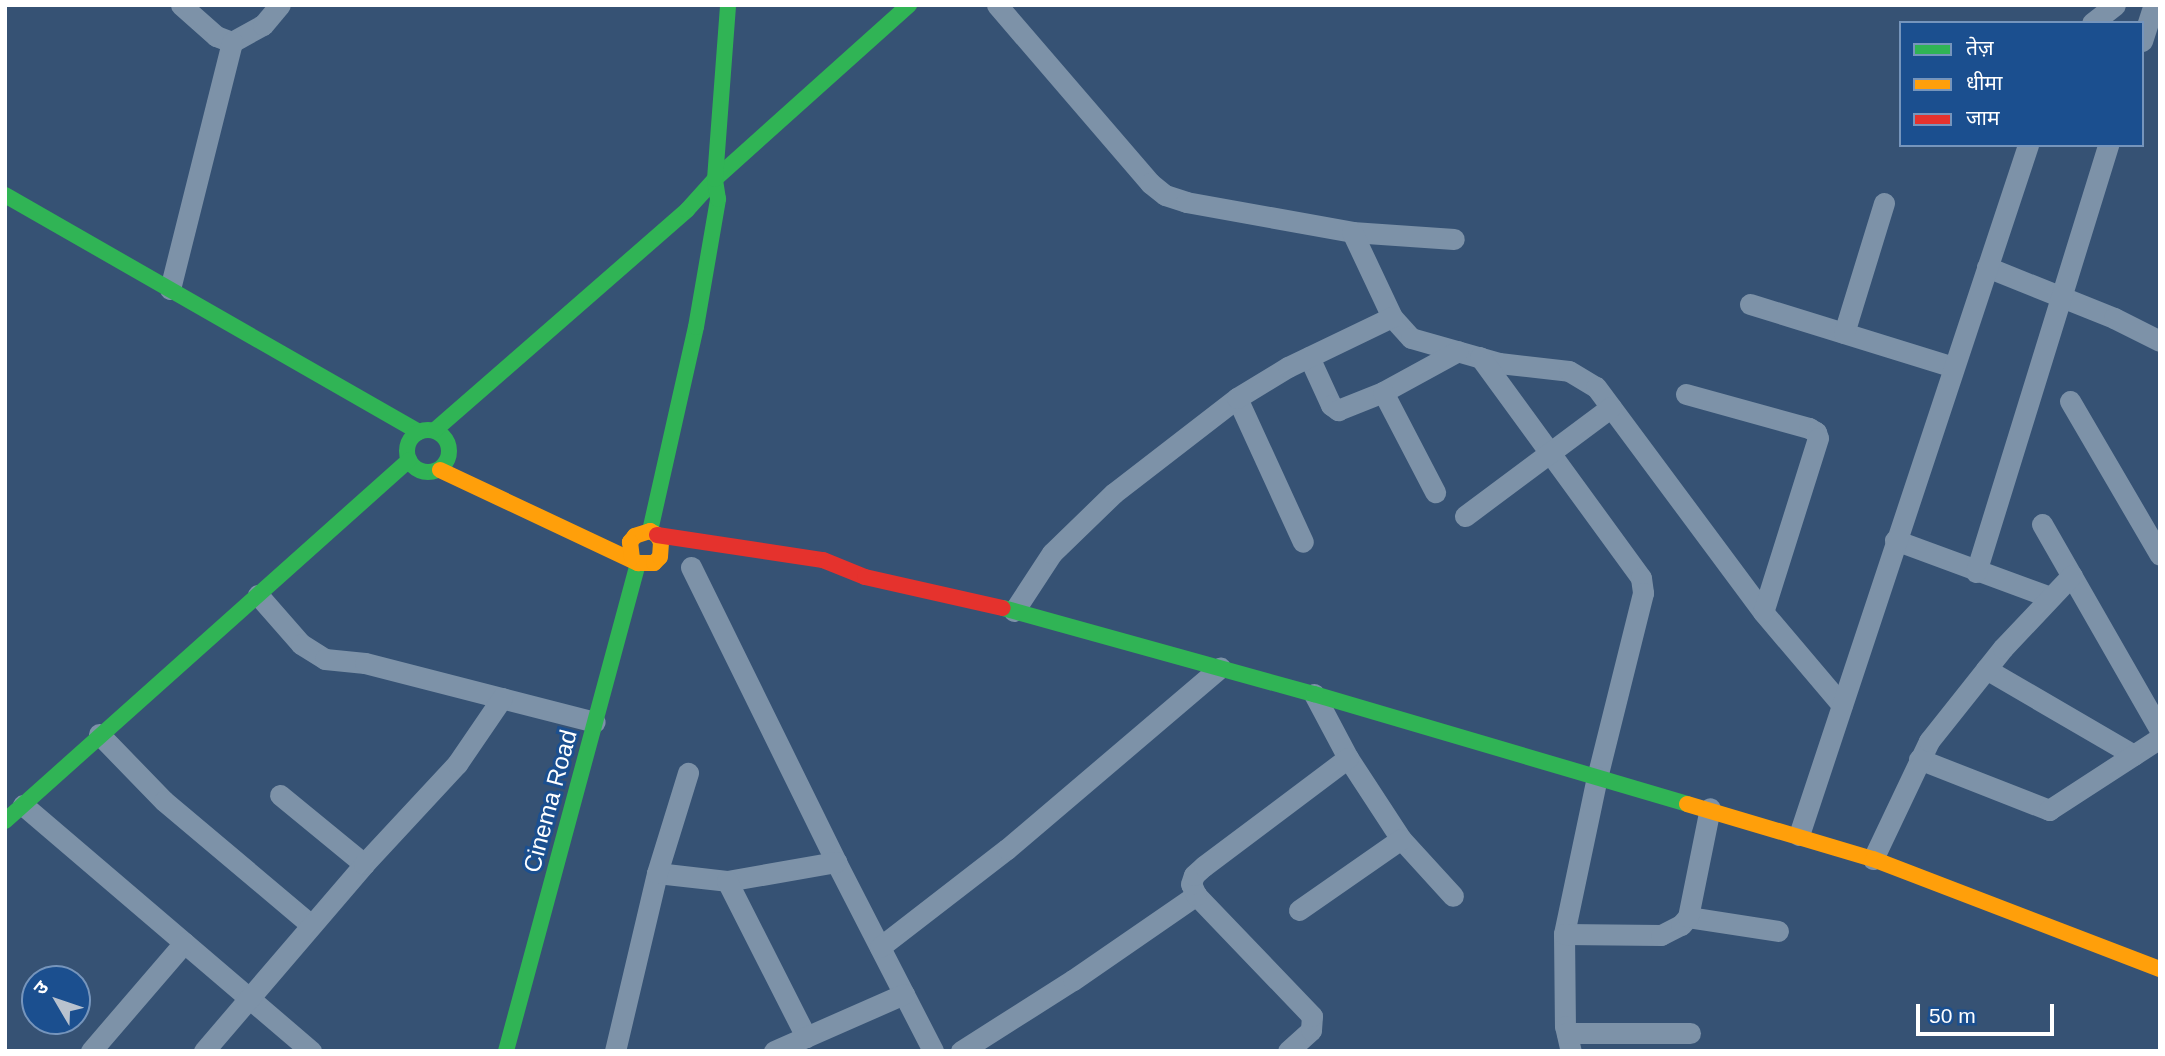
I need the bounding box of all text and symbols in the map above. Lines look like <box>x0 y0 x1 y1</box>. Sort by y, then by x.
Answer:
legend <box>1899 21 2144 147</box>
text: तेज़ <box>1966 36 1994 59</box>
text: धीमा <box>1966 71 2002 94</box>
text: जाम <box>1966 106 2000 129</box>
street label: Cinema Road <box>517 726 583 876</box>
north arrow <box>21 965 91 1035</box>
text: उ <box>29 977 53 999</box>
scale bar <box>1920 990 2058 1034</box>
text: 50 m <box>1929 1004 1976 1027</box>

